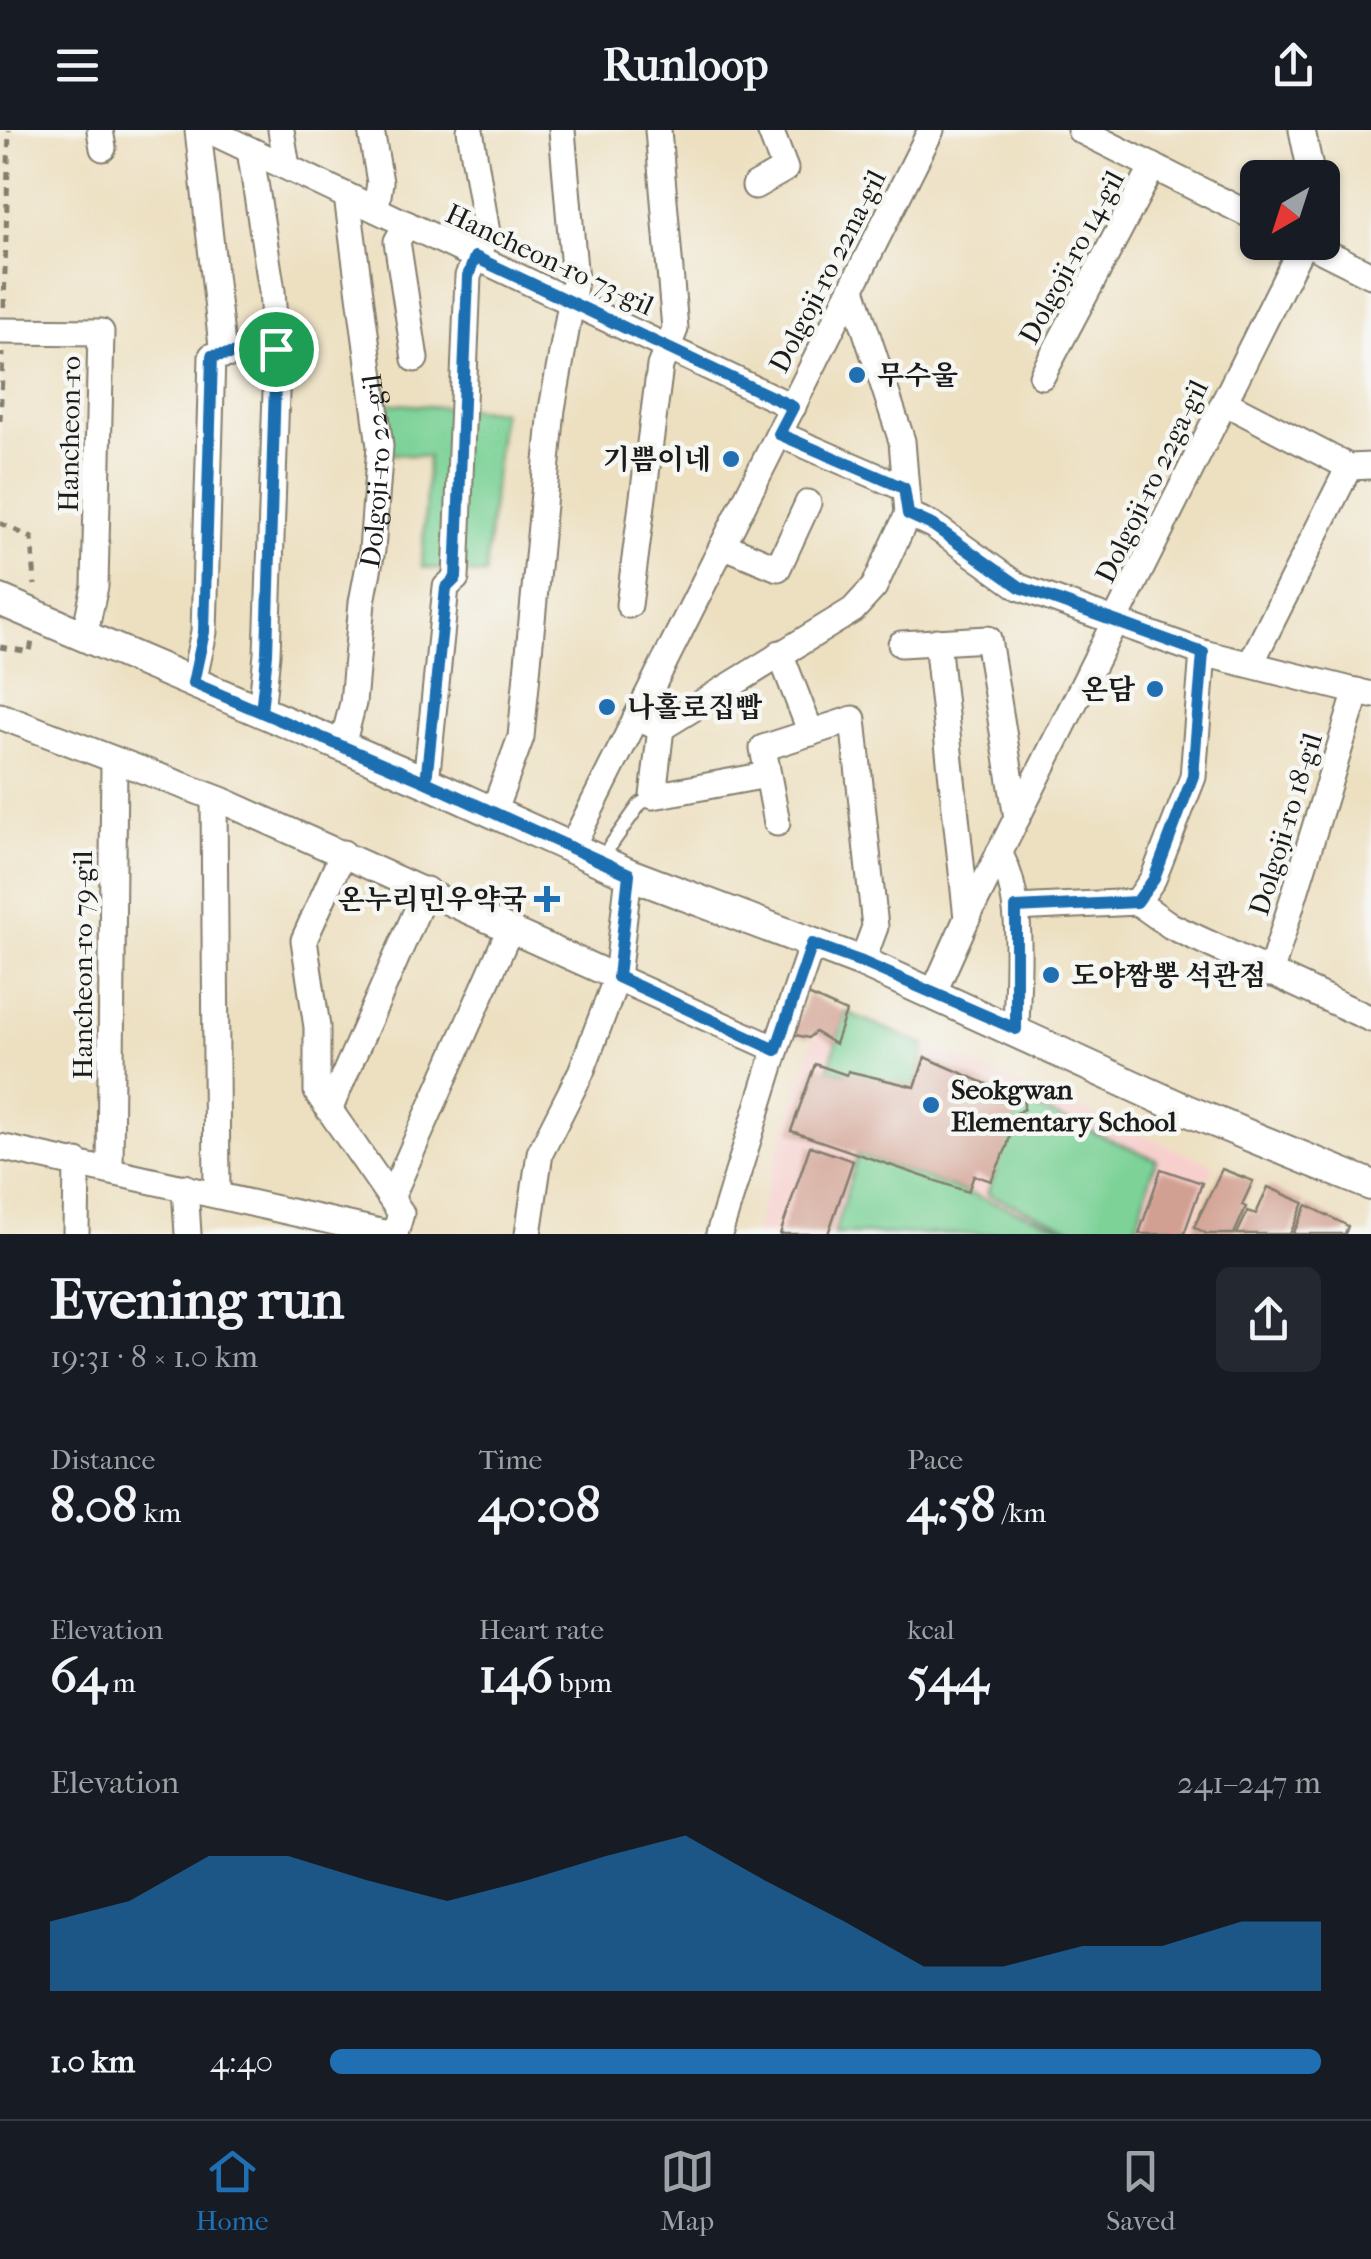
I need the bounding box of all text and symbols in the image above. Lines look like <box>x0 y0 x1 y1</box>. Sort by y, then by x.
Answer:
icon: menu <box>50 38 105 93</box>
icon: share <box>1266 38 1321 93</box>
text: Runloop <box>603 39 768 92</box>
north arrow <box>1240 160 1340 260</box>
map controls <box>1240 160 1340 260</box>
street label: Dolgoji-ro 22na-gil <box>762 164 893 378</box>
street label: Dolgoji-ro 14-gil <box>1012 165 1131 350</box>
street label: Hancheon-ro 73-gil <box>441 197 659 322</box>
pin <box>234 307 319 392</box>
icon: arrive <box>249 322 304 377</box>
street label: Hancheon-ro <box>52 356 87 512</box>
place label: 무수울 <box>877 359 958 392</box>
marker: 무수울 <box>846 364 868 386</box>
street label: Dolgoji-ro 22-gil <box>353 372 397 571</box>
street label: Dolgoji-ro 22ga-gil <box>1088 374 1215 588</box>
place label: 기쁨이네 <box>603 443 711 476</box>
marker: 기쁨이네 <box>720 448 742 470</box>
place label: 온담 <box>1081 673 1136 706</box>
marker: 온담 <box>1144 678 1166 700</box>
place label: 나홀로집빱 <box>627 691 762 724</box>
marker: 나홀로집빱 <box>596 696 618 718</box>
street label: Dolgoji-ro 18-gil <box>1242 729 1329 919</box>
street label: Hancheon-ro 79-gil <box>66 850 99 1079</box>
place label: 온누리민우약국 <box>338 883 527 916</box>
marker: 온누리민우약국 <box>536 888 558 910</box>
place label: 도야짬뽕 석관점 <box>1071 959 1266 992</box>
marker: 도야짬뽕 석관점 <box>1040 964 1062 986</box>
place label: Seokgwan Elementary School <box>951 1073 1177 1138</box>
marker: Seokgwan Elementary School <box>920 1094 942 1116</box>
button: share <box>1216 1267 1321 1372</box>
text: Evening run <box>50 1268 344 1332</box>
text: 19:31 · 8 × 1.0 km <box>50 1338 258 1375</box>
text: Distance <box>50 1443 155 1476</box>
text: Time <box>479 1443 542 1476</box>
text: Pace <box>907 1443 963 1476</box>
text: 8.08 <box>50 1476 137 1535</box>
text: 40:08 <box>479 1476 601 1535</box>
text: 4:58 <box>907 1476 996 1535</box>
text: km <box>137 1496 181 1529</box>
text: /km <box>996 1496 1046 1529</box>
text: Elevation <box>50 1613 163 1646</box>
text: Heart rate <box>479 1613 604 1646</box>
text: kcal <box>907 1613 954 1646</box>
text: 64 <box>50 1646 106 1705</box>
text: 146 <box>479 1646 553 1705</box>
text: 544 <box>907 1646 988 1705</box>
text: m <box>106 1666 136 1699</box>
text: bpm <box>553 1666 612 1699</box>
text: Elevation <box>50 1764 179 1801</box>
text: 241–247 m <box>1177 1764 1321 1801</box>
text: 1.0 km <box>50 2043 135 2080</box>
text: 4:40 <box>210 2043 273 2080</box>
tab: Home <box>196 2144 268 2237</box>
tab: Map <box>660 2144 715 2237</box>
tab: Saved <box>1106 2144 1175 2237</box>

